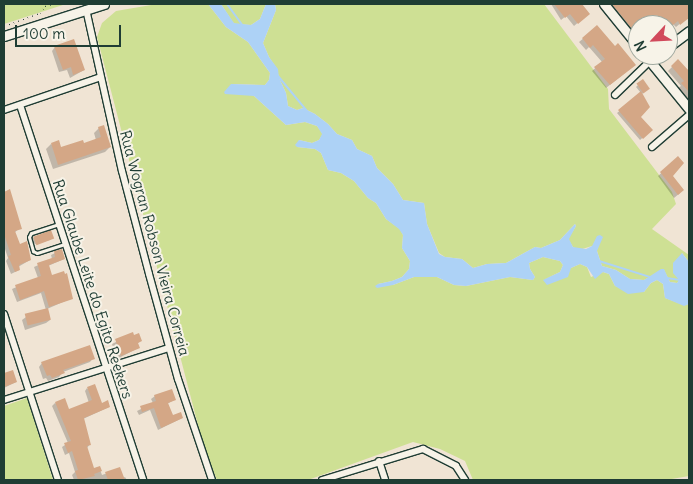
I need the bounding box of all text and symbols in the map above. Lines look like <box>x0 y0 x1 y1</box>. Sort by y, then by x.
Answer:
scale bar <box>18 15 124 47</box>
north arrow <box>628 15 678 65</box>
text: 100 m <box>23 24 65 43</box>
text: N <box>630 38 651 54</box>
street label: Rua Wogran Robson Vieira Correia <box>116 128 194 358</box>
street label: Rua Glaube Leite do Egito Reekers <box>49 177 137 401</box>

